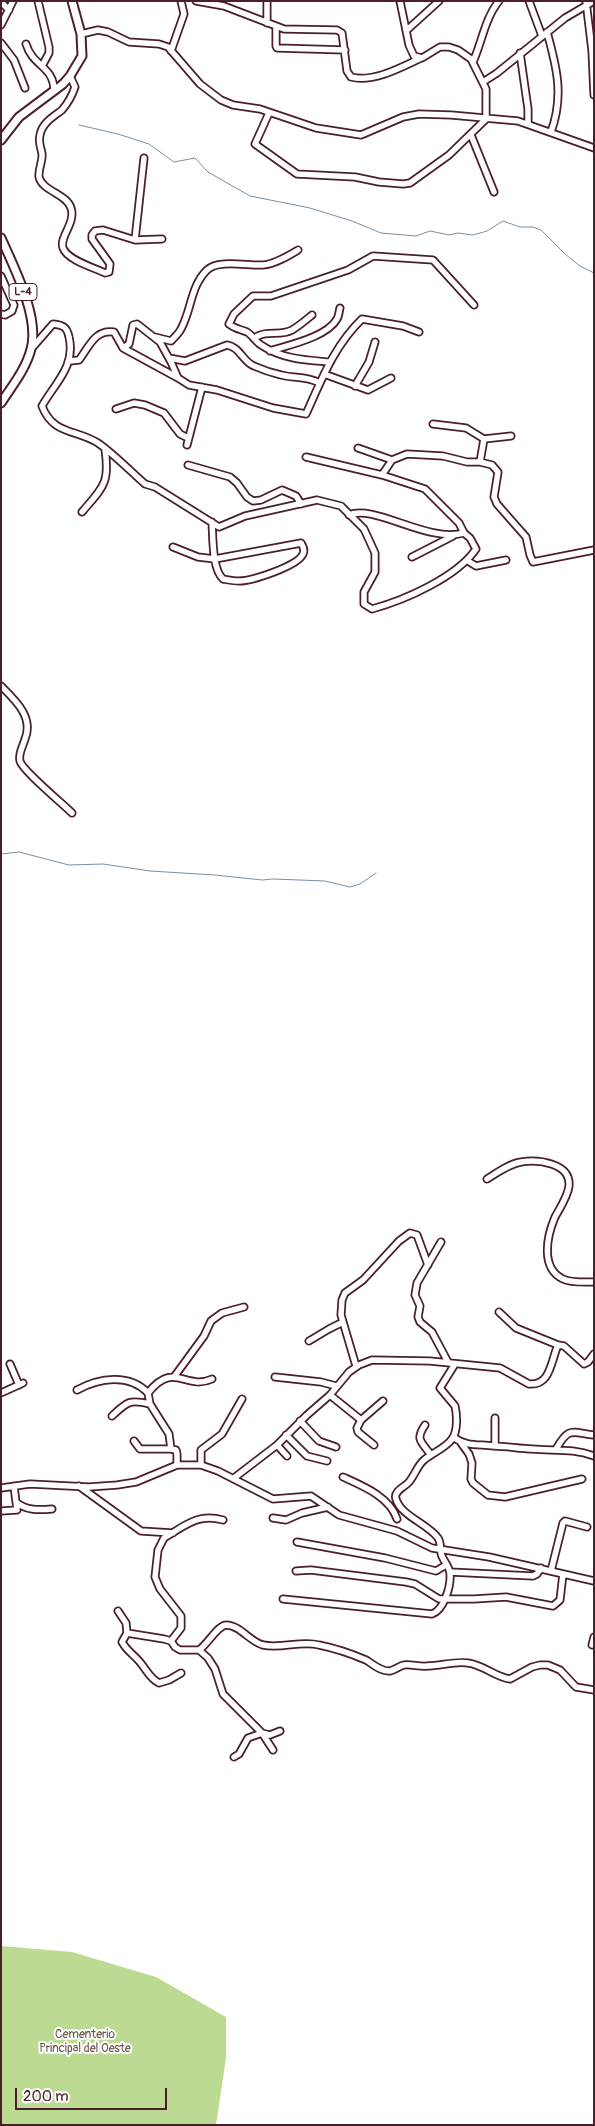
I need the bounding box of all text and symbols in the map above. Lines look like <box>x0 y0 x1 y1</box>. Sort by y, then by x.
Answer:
road number: L-4 <box>9 284 37 300</box>
park label: Cementerio Principal del Oeste <box>39 2028 131 2056</box>
scale bar <box>18 2078 170 2110</box>
text: 200 m <box>23 2087 68 2106</box>

